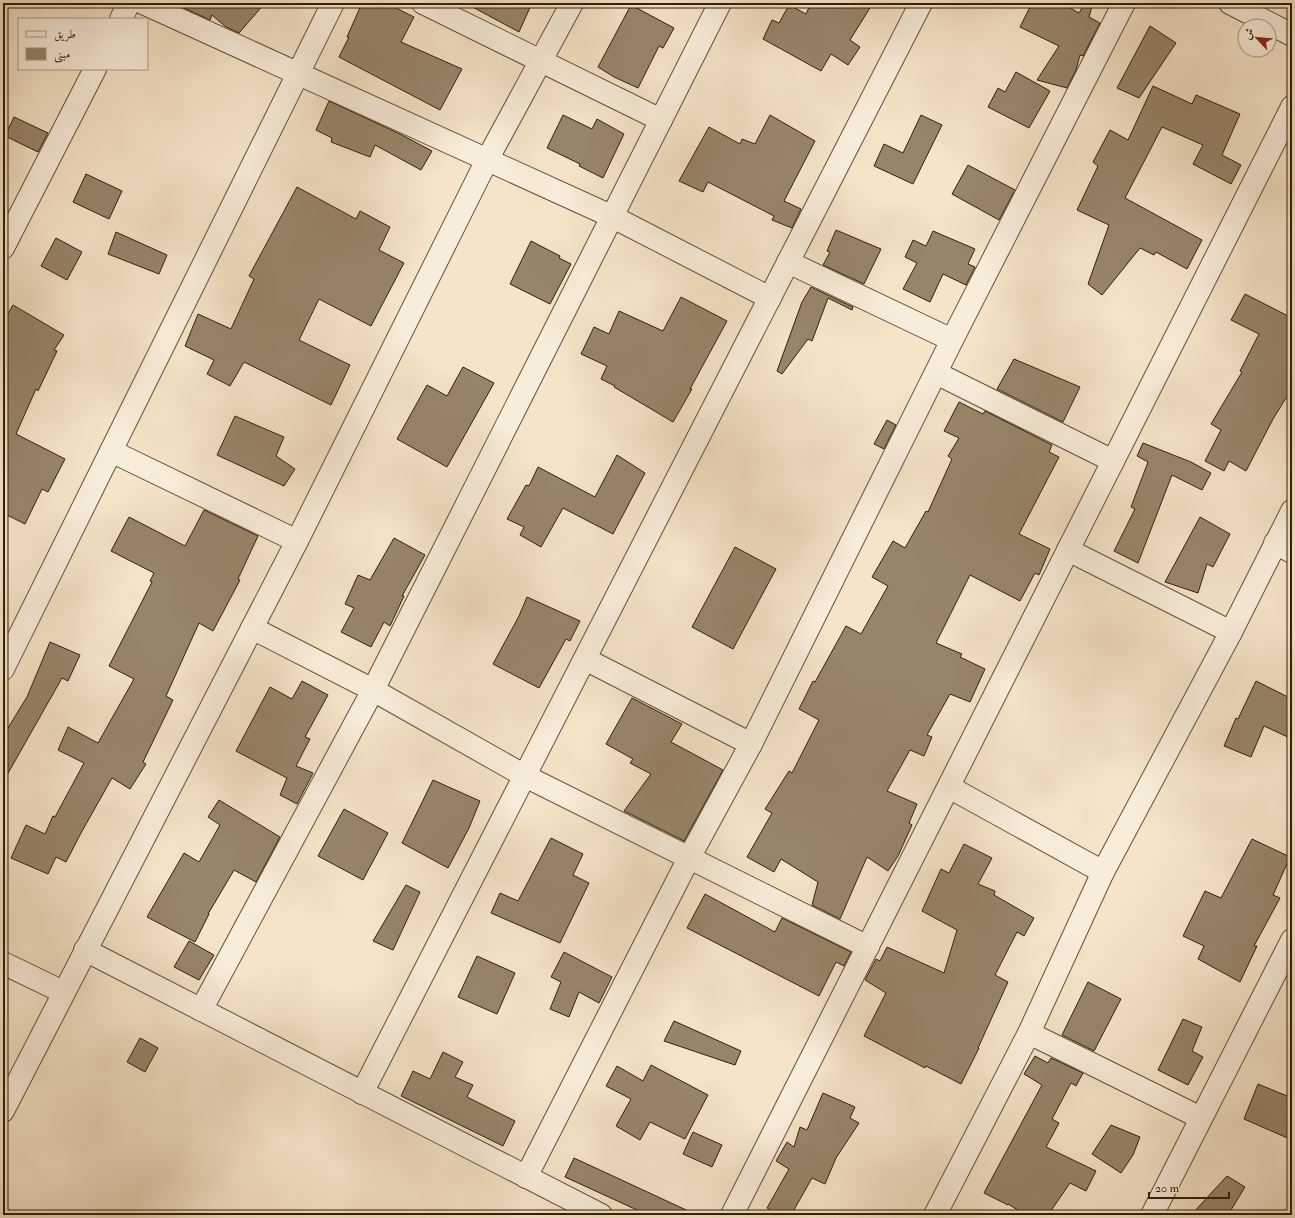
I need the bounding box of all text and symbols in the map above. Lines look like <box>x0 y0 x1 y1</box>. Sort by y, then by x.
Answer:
legend <box>18 18 148 70</box>
north arrow <box>1237 18 1277 58</box>
text: ش <box>1240 26 1257 42</box>
text: طريق <box>54 27 76 42</box>
text: مبنى <box>54 47 70 63</box>
scale bar <box>1149 1174 1229 1200</box>
text: 20 m <box>1155 1181 1180 1196</box>

